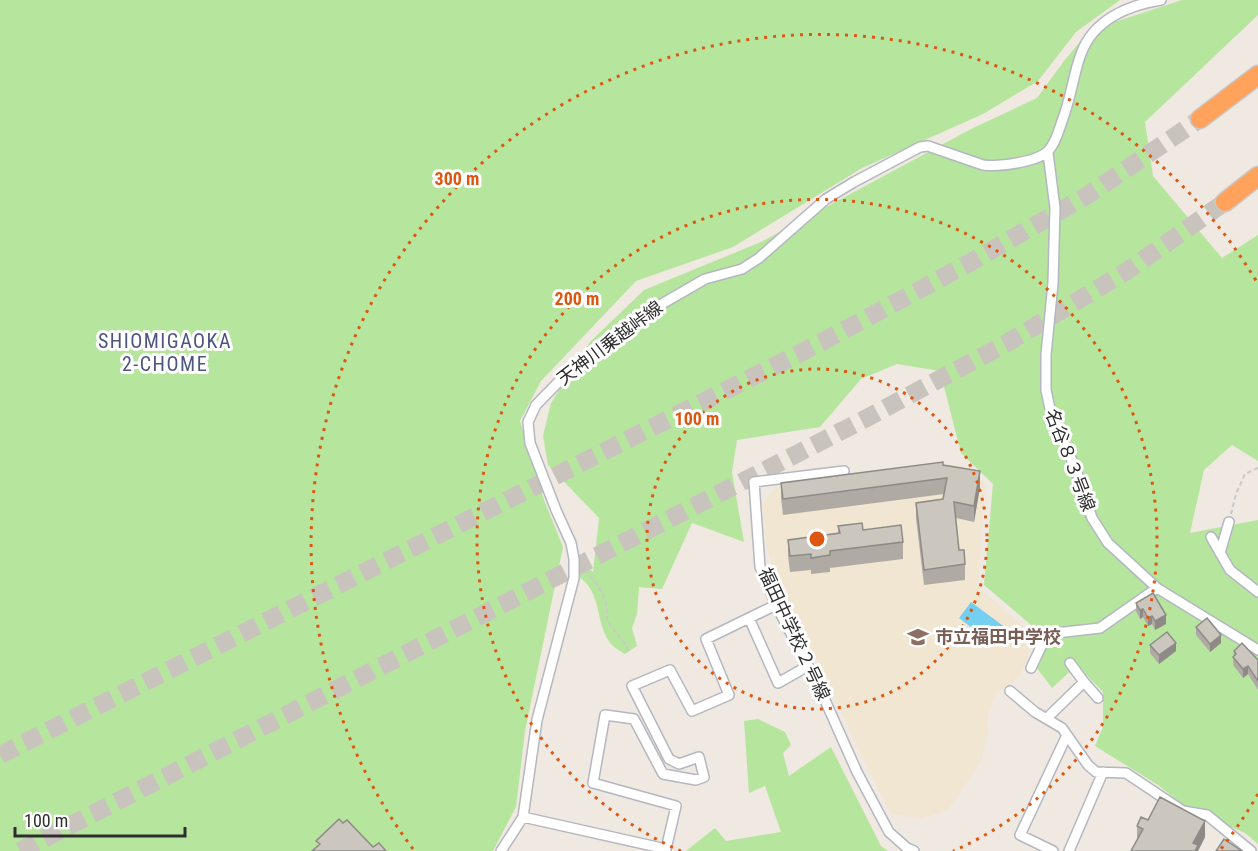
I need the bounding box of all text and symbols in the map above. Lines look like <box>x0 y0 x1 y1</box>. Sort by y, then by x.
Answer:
text: 300 m <box>435 168 479 189</box>
text: 200 m <box>555 288 599 309</box>
street label: 天神川乗越峠線 <box>553 296 666 389</box>
district label: SHIOMIGAOKA 2-CHOME <box>98 329 232 376</box>
street label: 名谷８３号線 <box>1041 406 1100 514</box>
text: 100 m <box>675 408 719 429</box>
centre of rings <box>807 529 827 549</box>
street label: 福田中学校２号線 <box>755 564 834 703</box>
school or university icon: 市立福田中学校 <box>906 625 930 649</box>
place label: 市立福田中学校 <box>935 626 1061 647</box>
scale bar <box>15 800 184 838</box>
text: 100 m <box>24 810 68 831</box>

